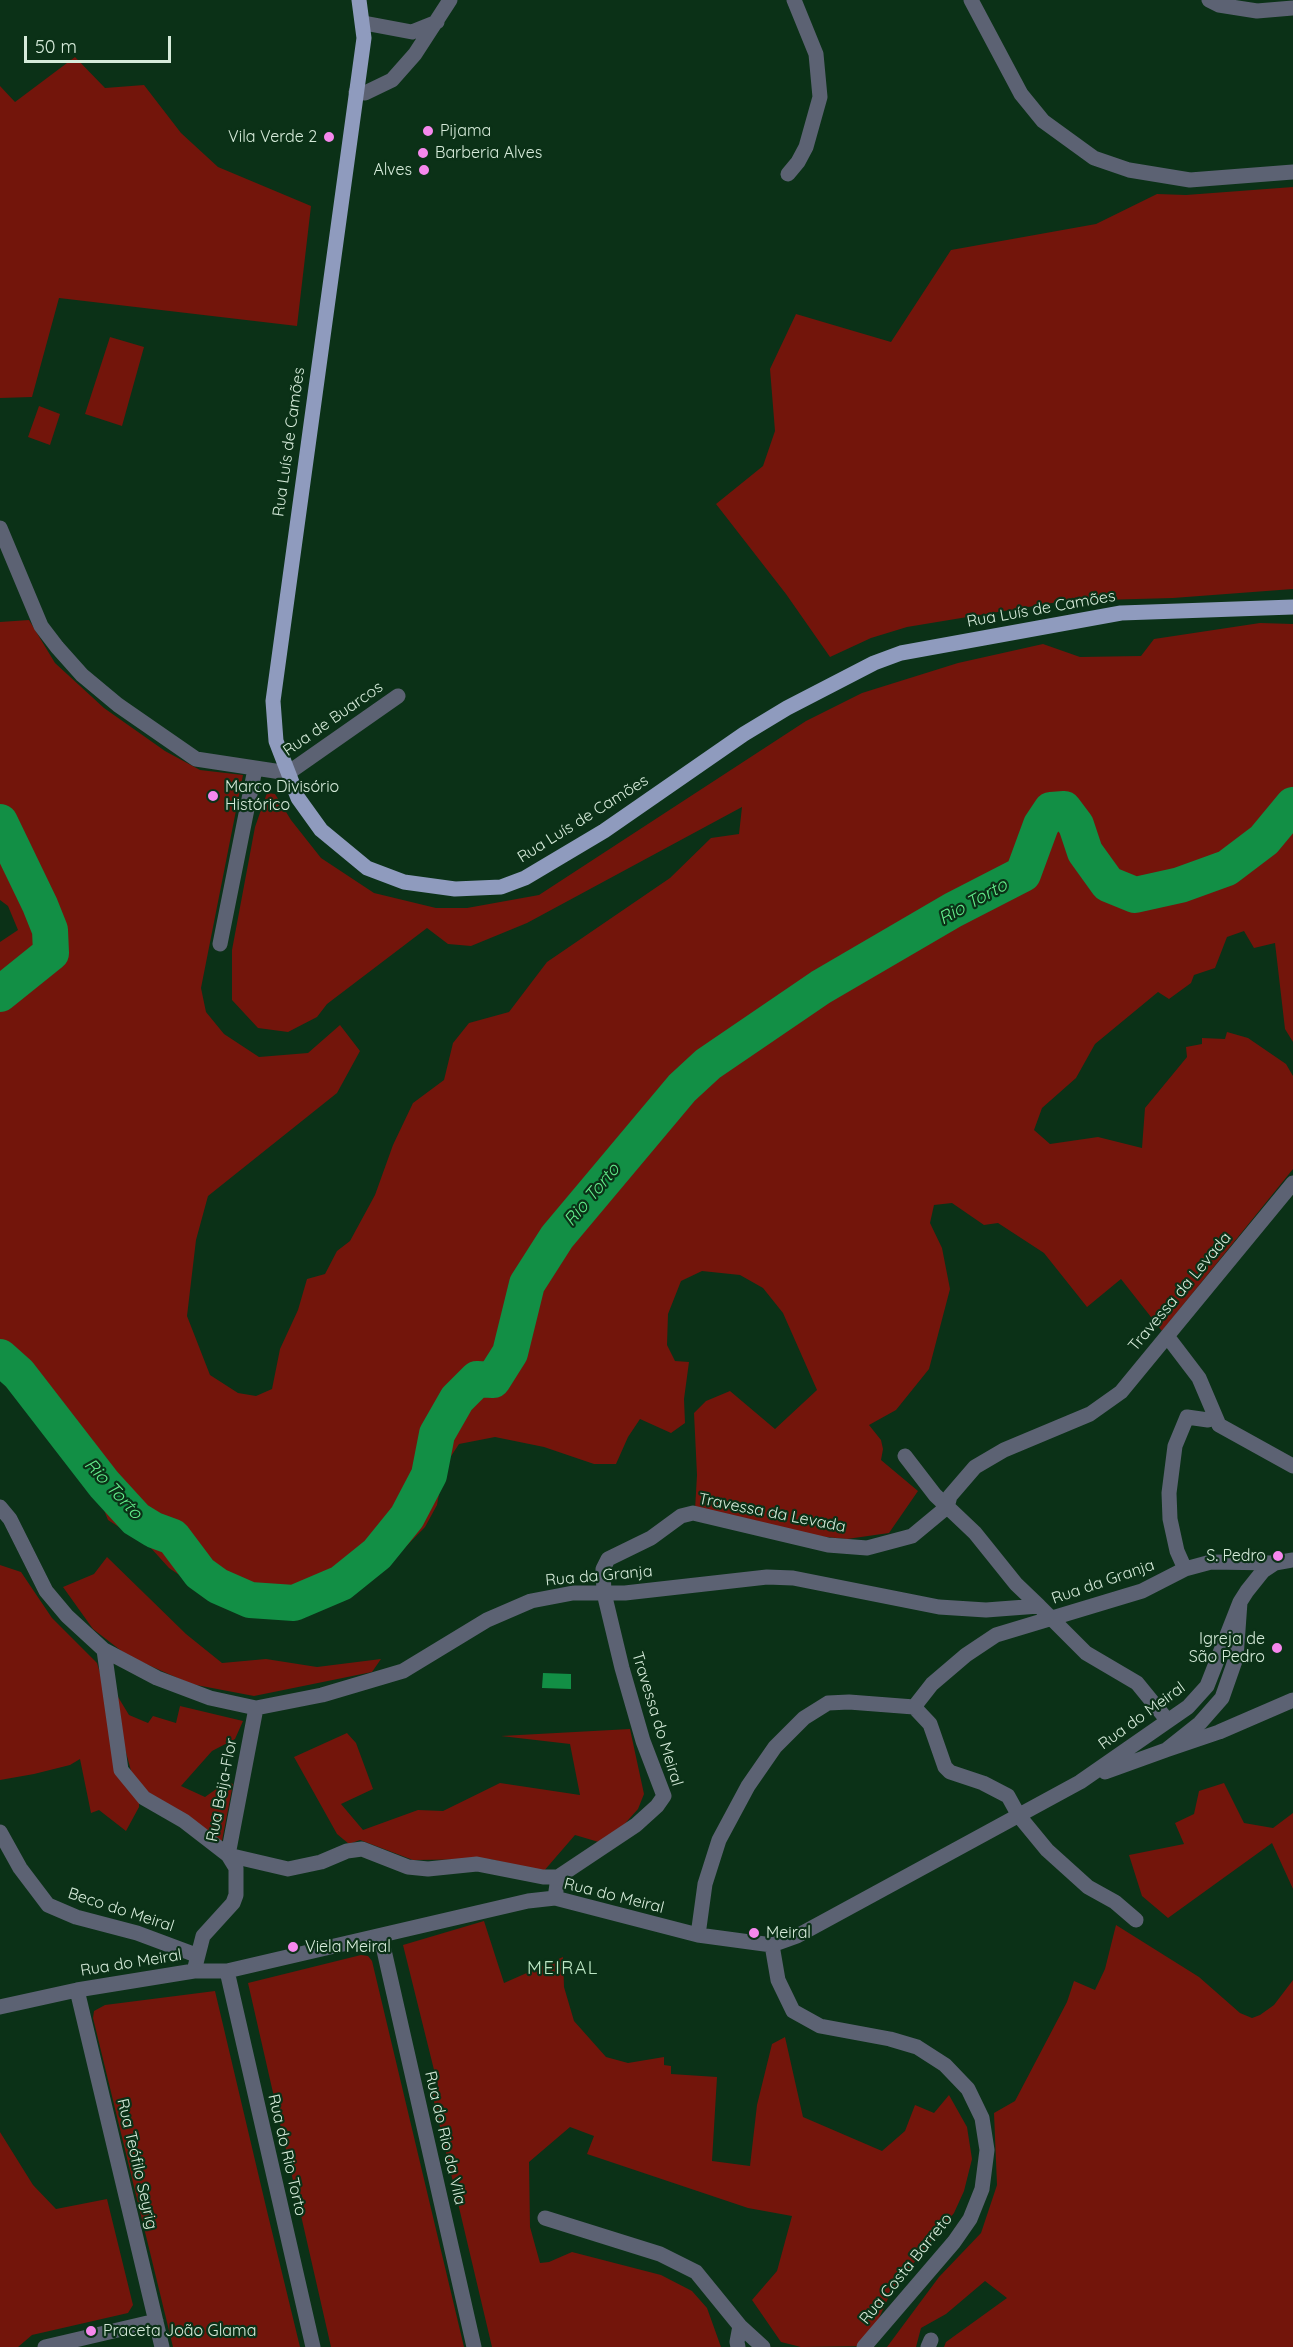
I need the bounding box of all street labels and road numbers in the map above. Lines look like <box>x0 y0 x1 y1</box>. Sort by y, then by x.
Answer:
street label: Rua Luís de Camões <box>269 366 309 518</box>
street label: Rua Luís de Camões <box>965 586 1117 632</box>
street label: Rua de Buarcos <box>279 677 387 761</box>
street label: Rua Luís de Camões <box>514 771 652 867</box>
street label: Travessa da Levada <box>1125 1229 1235 1355</box>
street label: Travessa da Levada <box>697 1489 847 1537</box>
street label: Rua da Granja <box>1049 1555 1157 1609</box>
street label: Rua da Granja <box>545 1562 653 1590</box>
street label: Travessa do Meiral <box>627 1649 687 1789</box>
street label: Rua do Meiral <box>1095 1678 1189 1754</box>
street label: Rua Beija-Flor <box>203 1737 241 1843</box>
street label: Rua do Meiral <box>562 1874 666 1918</box>
street label: Beco do Meiral <box>65 1884 177 1936</box>
street label: Rua do Meiral <box>79 1946 183 1980</box>
street label: Rua do Rio da Vila <box>420 2069 470 2207</box>
street label: Rua do Rio Torto <box>264 2092 310 2218</box>
street label: Rua Teófilo Seyrig <box>113 2097 161 2231</box>
street label: Rua Costa Barreto <box>855 2210 957 2328</box>

